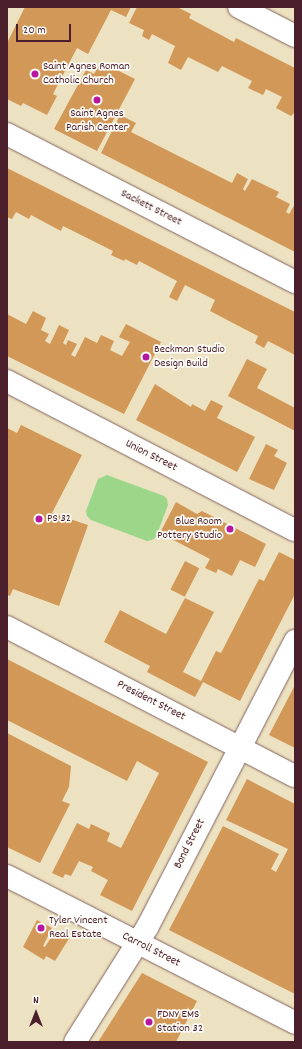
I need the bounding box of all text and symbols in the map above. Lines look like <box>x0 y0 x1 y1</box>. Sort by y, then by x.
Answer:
scale bar <box>18 16 73 42</box>
text: 20 m <box>23 22 46 39</box>
place label: Saint Agnes Roman Catholic Church <box>43 60 130 88</box>
marker: Saint Agnes Roman Catholic Church <box>30 69 40 79</box>
marker: Saint Agnes Parish Center <box>92 95 102 105</box>
place label: Saint Agnes Parish Center <box>66 107 128 135</box>
street label: Sackett Street <box>118 186 184 230</box>
place label: Beckman Studio Design Build <box>154 343 225 371</box>
marker: Beckman Studio Design Build <box>141 352 151 362</box>
street label: Union Street <box>123 437 179 475</box>
place label: PS 32 <box>47 512 71 526</box>
marker: PS 32 <box>34 514 44 524</box>
place label: Blue Room Pottery Studio <box>157 515 222 543</box>
marker: Blue Room Pottery Studio <box>225 524 235 534</box>
street label: President Street <box>114 678 188 724</box>
street label: Bond Street <box>171 817 209 871</box>
place label: Tyler Vincent Real Estate <box>49 914 108 942</box>
marker: Tyler Vincent Real Estate <box>36 923 46 933</box>
street label: Carroll Street <box>119 929 183 971</box>
north arrow <box>16 993 56 1033</box>
text: N <box>33 993 39 1009</box>
place label: FDNY EMS Station 32 <box>157 1008 203 1036</box>
marker: FDNY EMS Station 32 <box>144 1017 154 1027</box>

